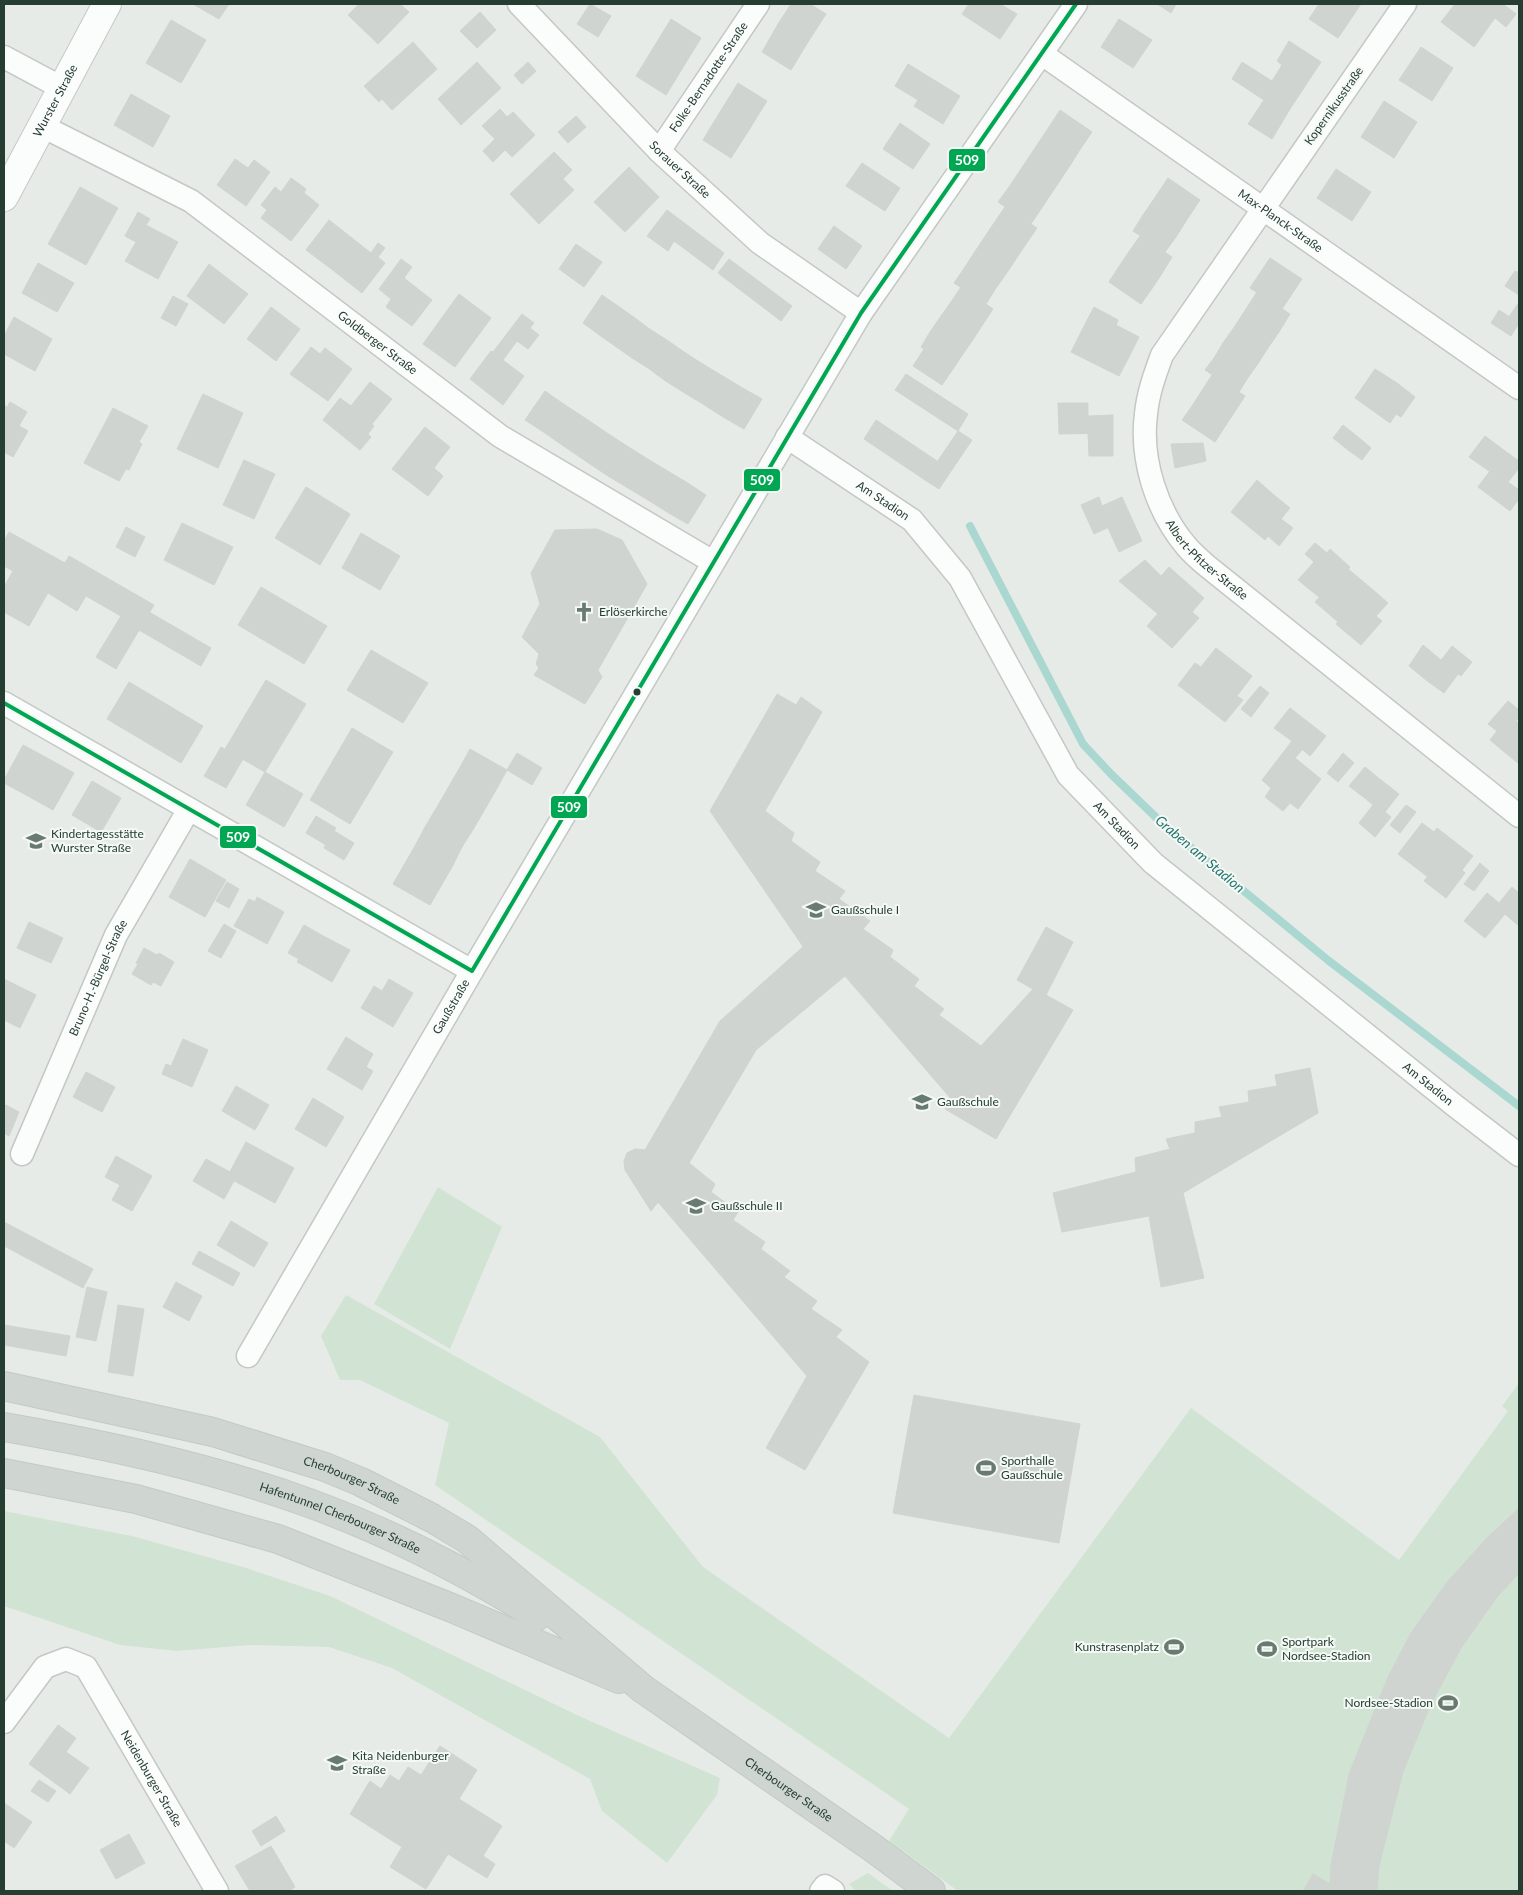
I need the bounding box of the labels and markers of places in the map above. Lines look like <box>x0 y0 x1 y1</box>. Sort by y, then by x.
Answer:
church icon: Erlöserkirche <box>573 601 595 623</box>
place label: Erlöserkirche <box>599 604 668 619</box>
unlabelled marker <box>632 687 642 697</box>
place label: Kindertagesstätte Wurster Straße <box>51 826 144 855</box>
school or university icon: Kindertagesstätte Wurster Straße <box>25 830 47 852</box>
school or university icon: Gaußschule I <box>805 899 827 921</box>
place label: Gaußschule I <box>831 902 899 917</box>
school or university icon: Gaußschule <box>911 1091 933 1113</box>
place label: Gaußschule <box>937 1094 999 1109</box>
school or university icon: Gaußschule II <box>685 1195 707 1217</box>
place label: Gaußschule II <box>711 1198 783 1213</box>
place label: Sporthalle Gaußschule <box>1001 1453 1063 1482</box>
sports icon: Sporthalle Gaußschule <box>975 1457 997 1479</box>
place label: Sportpark Nordsee-Stadion <box>1282 1634 1371 1663</box>
sports icon: Kunstrasenplatz <box>1163 1636 1185 1658</box>
sports icon: Sportpark Nordsee-Stadion <box>1256 1638 1278 1660</box>
place label: Kunstrasenplatz <box>1075 1639 1160 1654</box>
sports icon: Nordsee-Stadion <box>1437 1692 1459 1714</box>
place label: Nordsee-Stadion <box>1344 1695 1433 1710</box>
place label: Kita Neidenburger Straße <box>352 1748 449 1777</box>
school or university icon: Kita Neidenburger Straße <box>326 1752 348 1774</box>

